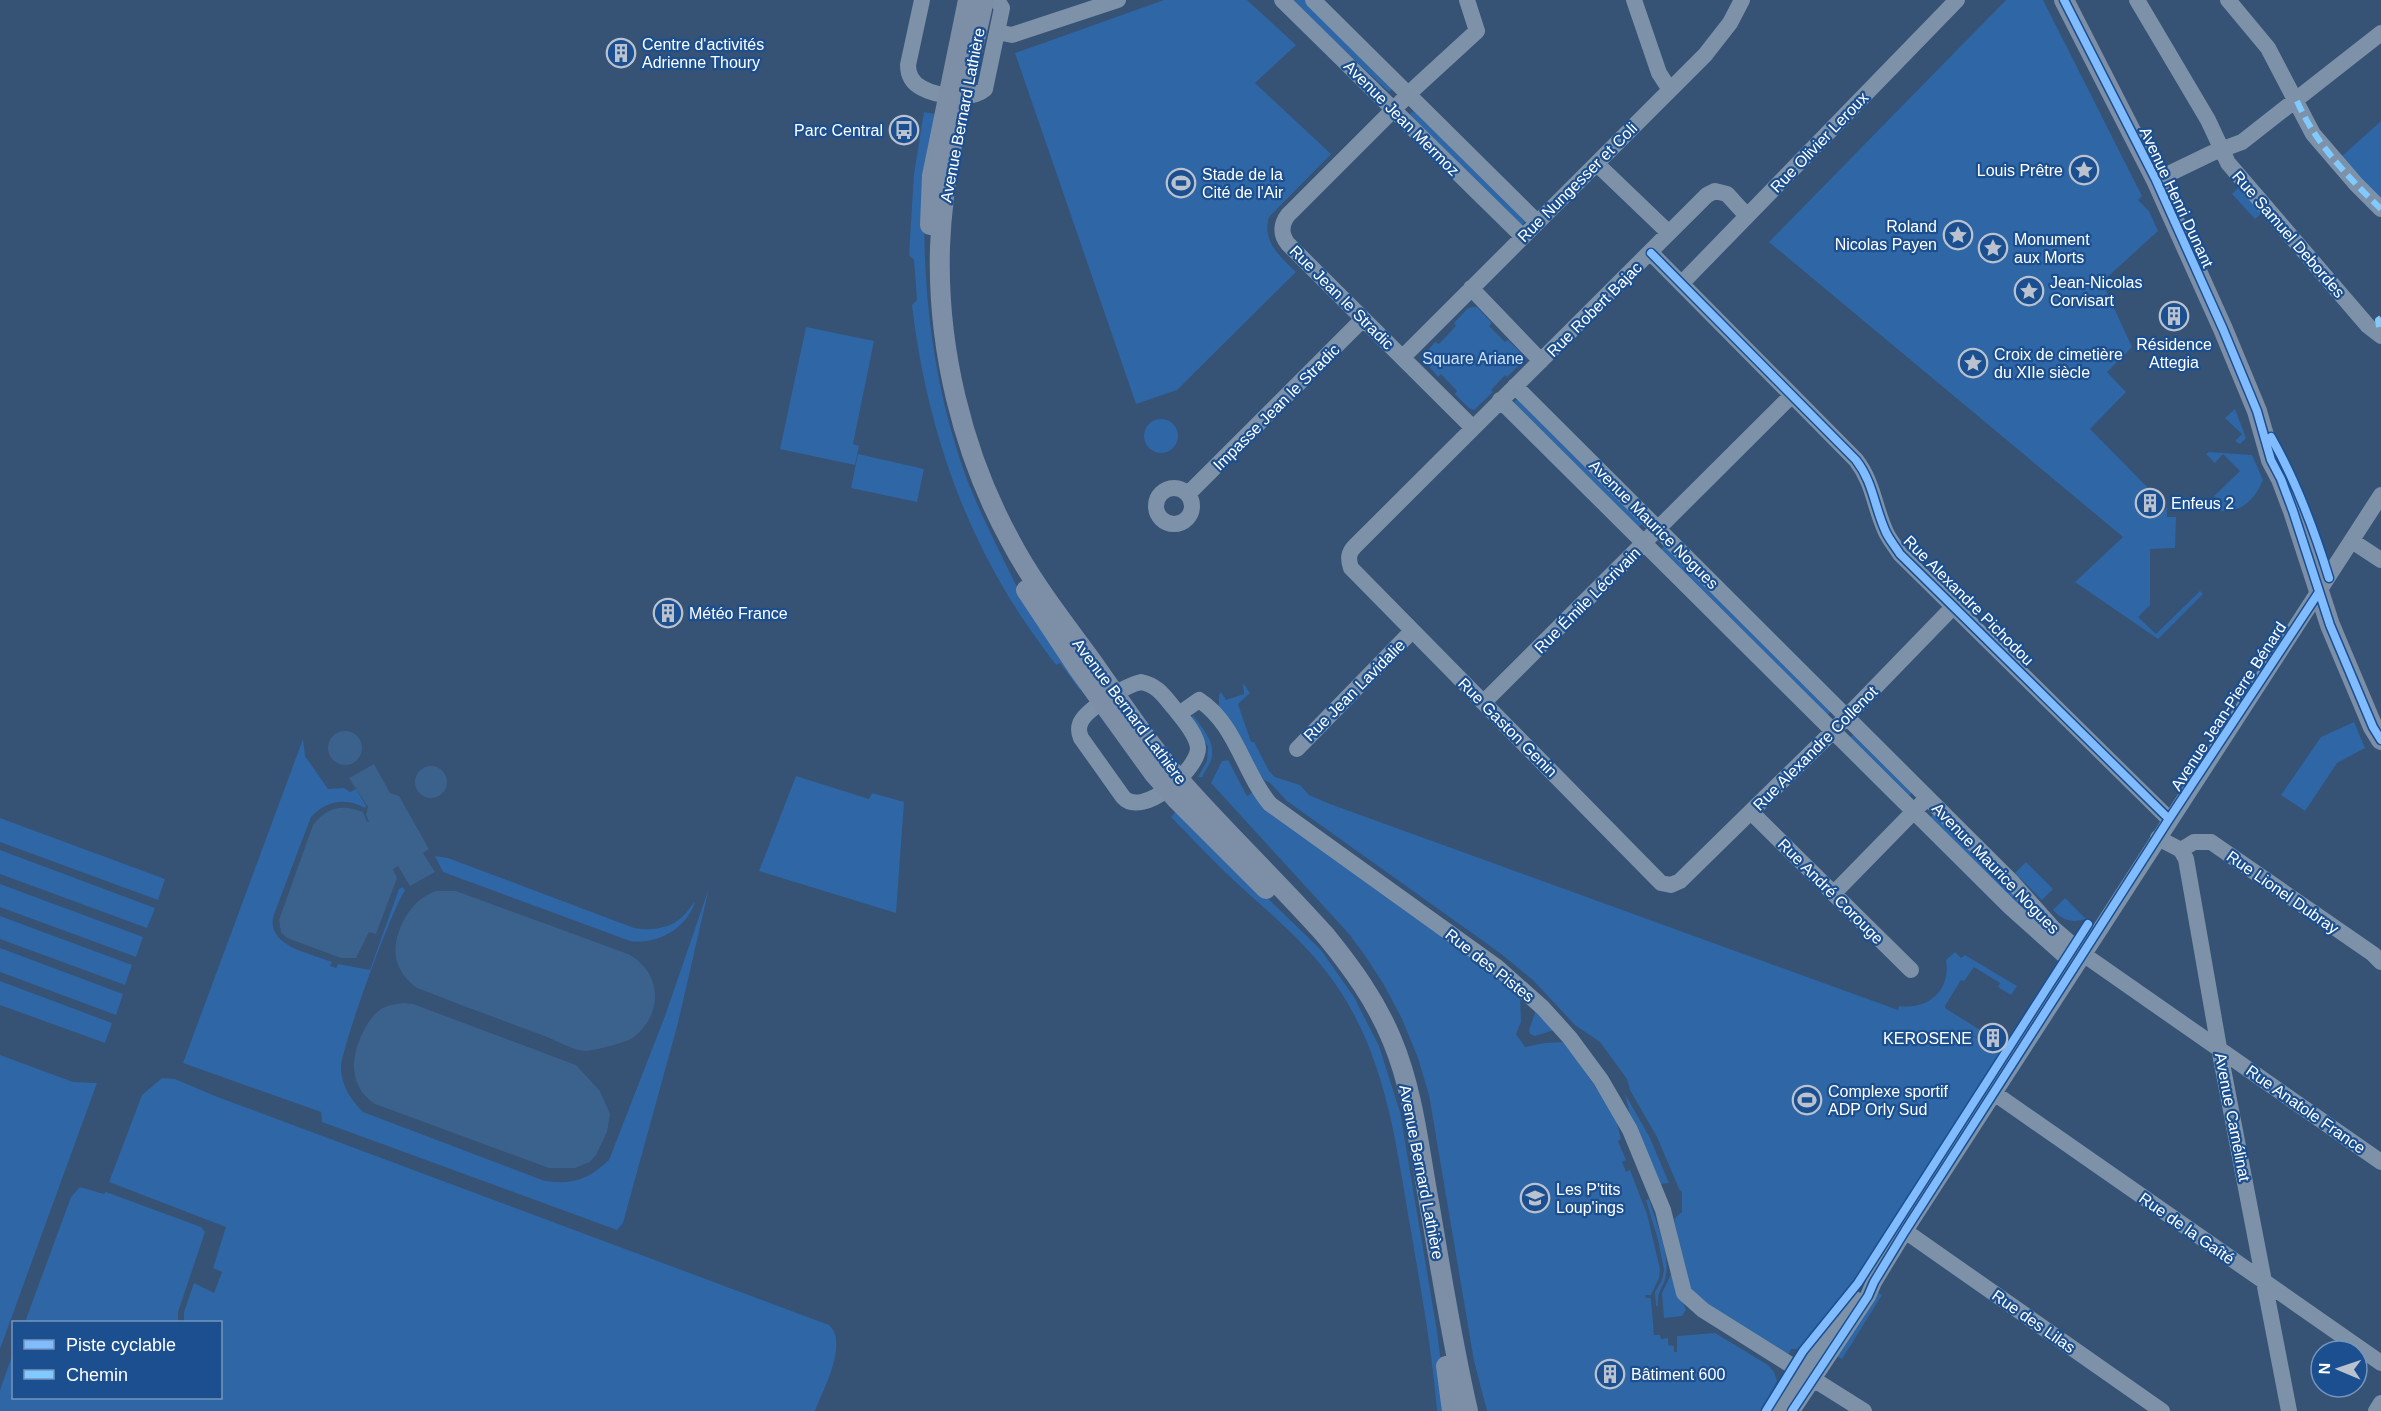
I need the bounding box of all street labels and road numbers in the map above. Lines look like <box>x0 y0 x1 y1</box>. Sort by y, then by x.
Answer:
street label: Avenue Bernard Lathière <box>937 26 988 204</box>
street label: Avenue Jean Mermoz <box>1341 57 1463 179</box>
street label: Rue Olivier Leroux <box>1767 89 1871 196</box>
street label: Rue Nungesser et Coli <box>1514 119 1640 245</box>
street label: Avenue Henri Dunant <box>2137 124 2217 270</box>
street label: Rue Samuel Debordes <box>2229 168 2348 301</box>
street label: Rue Jean le Stradic <box>1286 242 1397 353</box>
street label: Rue Robert Bajac <box>1544 259 1645 360</box>
street label: Impasse Jean le Stradic <box>1210 341 1343 474</box>
street label: Avenue Maurice Nogues <box>1586 456 1722 592</box>
street label: Rue Alexandre Pichodou <box>1900 532 2037 669</box>
street label: Rue Émile Lécrivain <box>1530 543 1644 657</box>
street label: Avenue Jean-Pierre Bénard <box>2168 619 2289 794</box>
street label: Avenue Bernard Lathière <box>1069 635 1190 787</box>
street label: Rue Jean Lavidalie <box>1300 636 1409 744</box>
street label: Rue Gaston Genin <box>1455 674 1561 780</box>
street label: Rue Alexandre Collenot <box>1750 683 1881 814</box>
street label: Avenue Maurice Nogues <box>1929 800 2063 937</box>
street label: Rue André Corouge <box>1775 835 1887 947</box>
street label: Rue Lionel Dubray <box>2224 847 2342 937</box>
street label: Rue des Pistes <box>1442 926 1537 1005</box>
street label: Avenue Camélinat <box>2212 1051 2253 1183</box>
street label: Rue Anatole France <box>2243 1062 2369 1157</box>
street label: Avenue Bernard Lathière <box>1396 1083 1447 1261</box>
street label: Rue de la Gaîté <box>2136 1189 2238 1268</box>
street label: Rue des Lilas <box>1989 1287 2078 1356</box>

